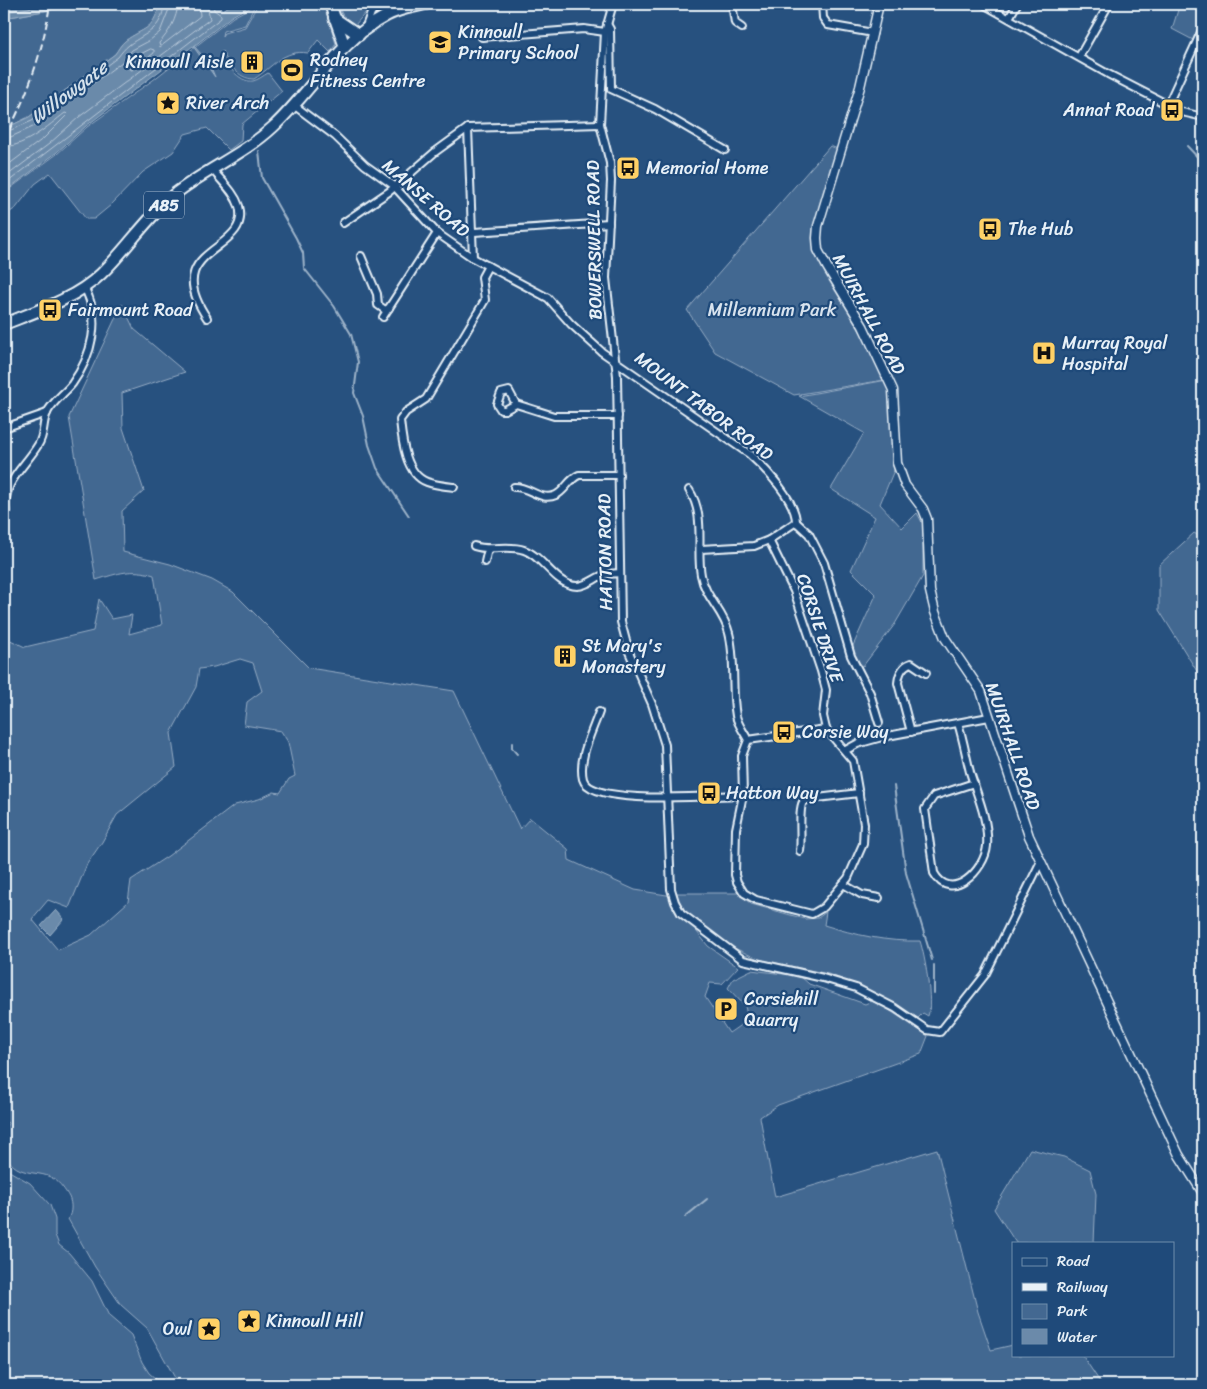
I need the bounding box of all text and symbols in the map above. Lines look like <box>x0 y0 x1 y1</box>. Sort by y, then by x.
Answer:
place label: Kinnoull Primary School <box>458 16 580 69</box>
school or university icon: Kinnoull Primary School <box>427 29 453 55</box>
place label: Rodney Fitness Centre <box>310 44 425 97</box>
place label: Kinnoull Aisle <box>126 46 234 78</box>
building icon: Kinnoull Aisle <box>239 49 265 75</box>
water label: Willowgate <box>23 50 117 132</box>
sports icon: Rodney Fitness Centre <box>279 57 305 83</box>
place label: River Arch <box>186 87 269 119</box>
place icon: River Arch <box>155 90 181 116</box>
place label: Annat Road <box>1062 94 1156 126</box>
bus stop icon: Annat Road <box>1159 97 1185 123</box>
street label: MANSE ROAD <box>375 150 478 246</box>
place label: Memorial Home <box>646 152 769 184</box>
bus stop icon: Memorial Home <box>615 155 641 181</box>
street label: BOWERSWELL ROAD <box>577 160 611 320</box>
road number: A85 <box>144 192 184 218</box>
place label: The Hub <box>1008 213 1074 245</box>
bus stop icon: The Hub <box>977 216 1003 242</box>
street label: MUIRHALL ROAD <box>823 247 915 381</box>
place label: Fairmount Road <box>68 294 194 326</box>
park label: Millennium Park <box>708 294 837 326</box>
bus stop icon: Fairmount Road <box>37 297 63 323</box>
place label: Murray Royal Hospital <box>1062 327 1168 380</box>
hospital icon: Murray Royal Hospital <box>1031 340 1057 366</box>
street label: MOUNT TABOR ROAD <box>627 343 781 469</box>
street label: HATTON ROAD <box>588 493 622 611</box>
street label: CORSIE DRIVE <box>787 569 853 688</box>
place label: St Mary's Monastery <box>582 630 666 683</box>
building icon: St Mary's Monastery <box>552 643 578 669</box>
street label: MUIRHALL ROAD <box>976 678 1050 815</box>
place label: Corsie Way <box>802 716 889 748</box>
bus stop icon: Corsie Way <box>771 719 797 745</box>
place label: Hatton Way <box>726 777 819 809</box>
bus stop icon: Hatton Way <box>696 780 722 806</box>
place label: Corsiehill Quarry <box>744 983 819 1036</box>
parking icon: Corsiehill Quarry <box>713 996 739 1022</box>
legend <box>1012 1242 1174 1356</box>
text: Road <box>1057 1248 1090 1274</box>
text: Railway <box>1057 1274 1108 1300</box>
text: Park <box>1057 1298 1088 1324</box>
place label: Kinnoull Hill <box>266 1305 364 1337</box>
place icon: Kinnoull Hill <box>236 1308 262 1334</box>
place label: Owl <box>163 1313 193 1345</box>
place icon: Owl <box>196 1316 222 1342</box>
text: Water <box>1057 1324 1097 1350</box>

